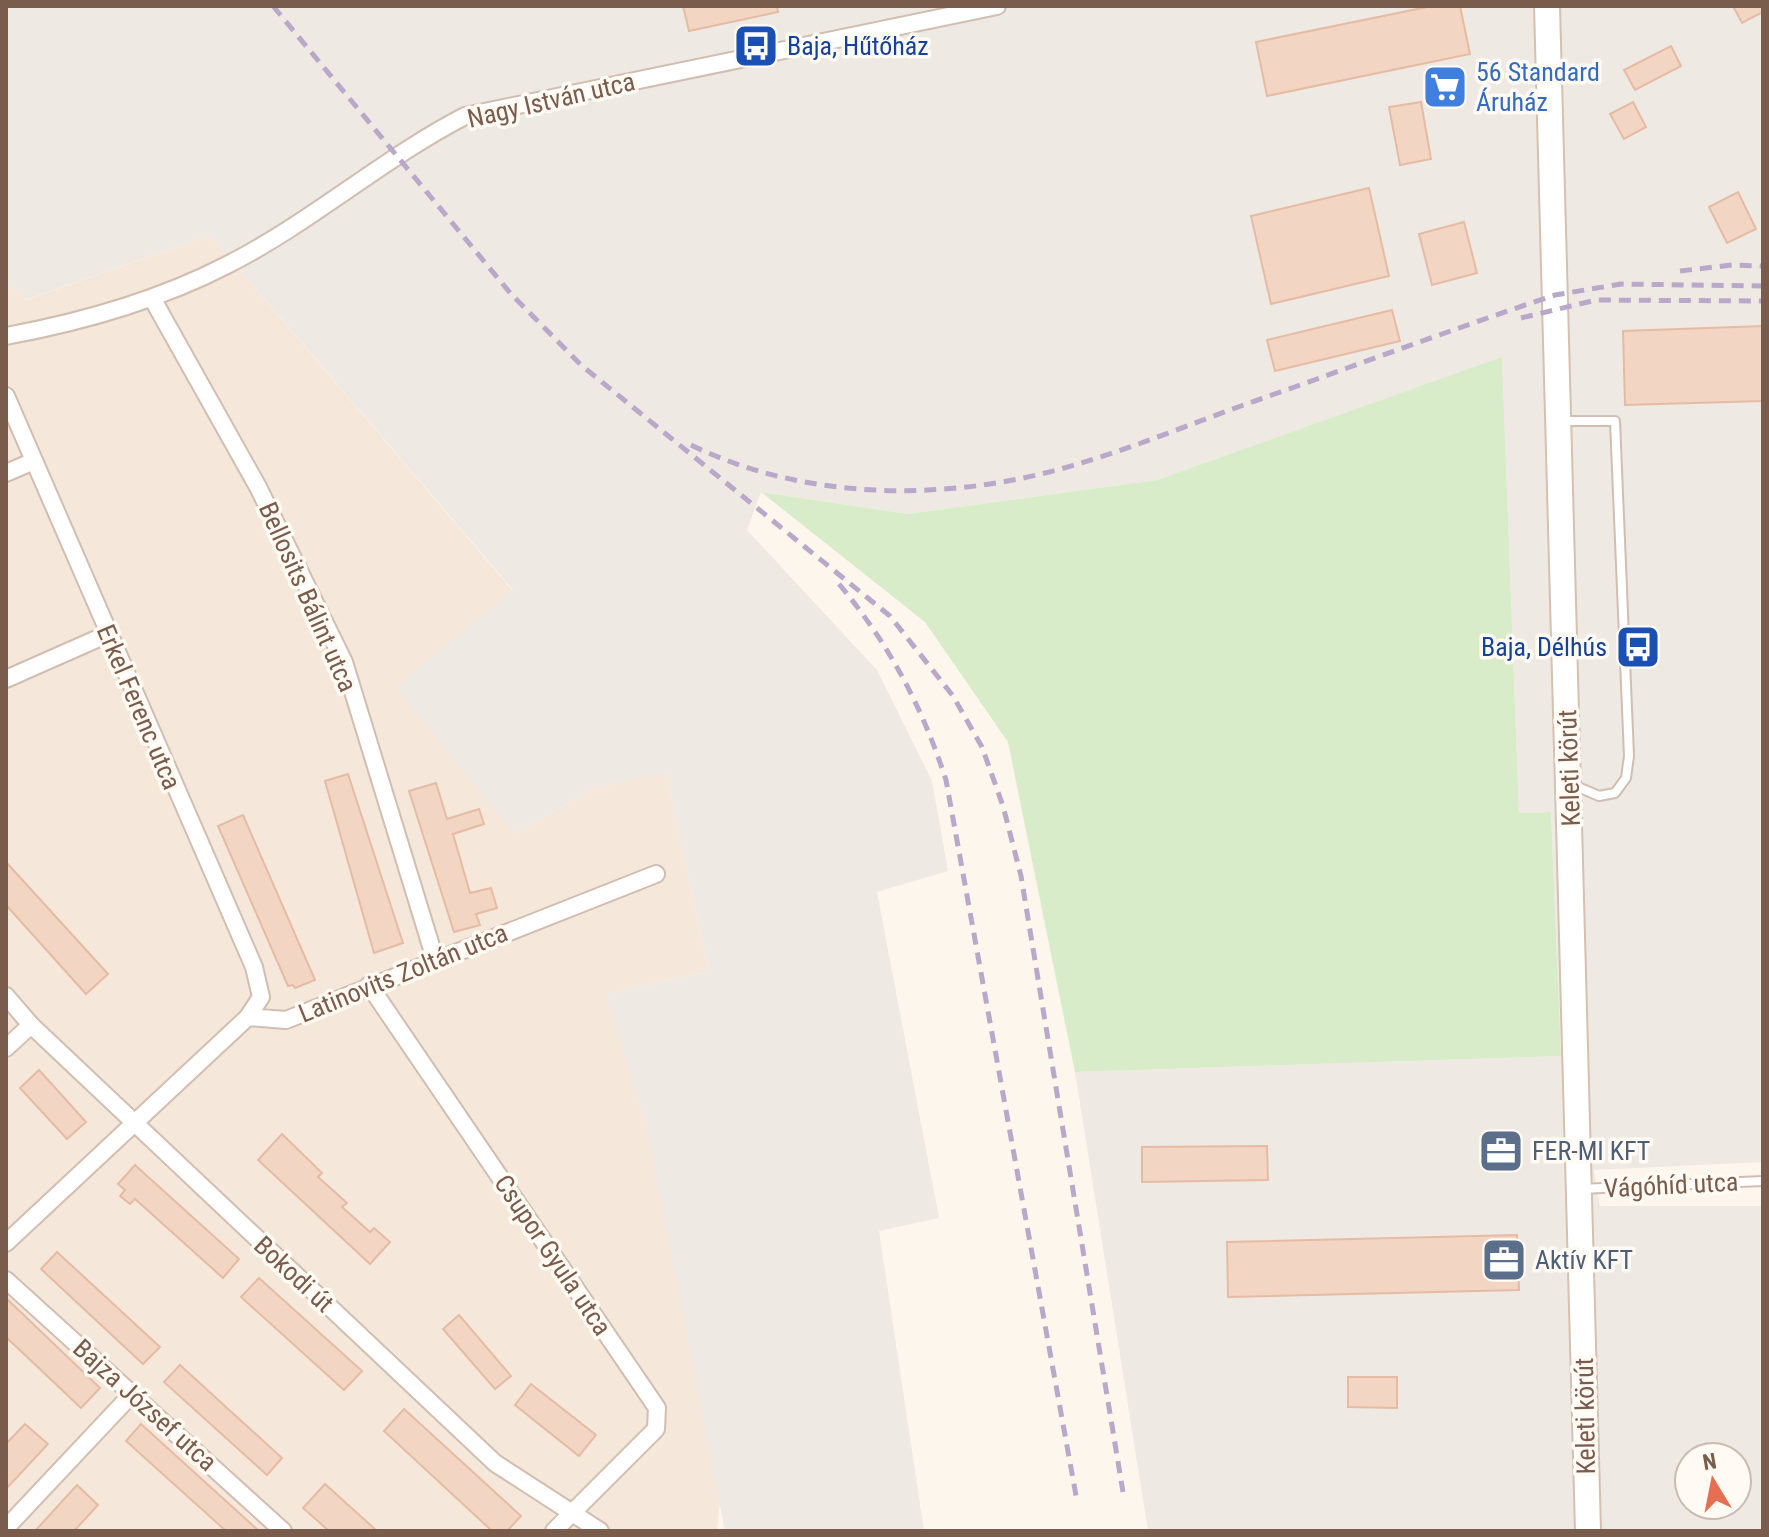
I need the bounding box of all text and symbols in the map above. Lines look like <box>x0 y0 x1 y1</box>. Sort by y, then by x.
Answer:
bus stop icon: Baja, Hűtőház <box>732 22 780 70</box>
place label: Baja, Hűtőház <box>787 31 929 61</box>
place label: 56 Standard Áruház <box>1476 57 1600 117</box>
supermarket icon: 56 Standard Áruház <box>1421 63 1469 111</box>
street label: Nagy István utca <box>464 66 638 134</box>
street label: Bellosits Bálint utca <box>253 498 363 696</box>
street label: Erkel Ferenc utca <box>91 620 187 794</box>
bus stop icon: Baja, Délhús <box>1614 623 1662 671</box>
place label: Baja, Délhús <box>1481 632 1607 662</box>
street label: Keleti körút <box>1552 709 1586 827</box>
street label: Latinovits Zoltán utca <box>294 917 512 1029</box>
office icon: FER-MI KFT <box>1477 1127 1525 1175</box>
place label: FER-MI KFT <box>1532 1136 1650 1166</box>
street label: Vágóhíd utca <box>1603 1166 1739 1204</box>
street label: Csupor Gyula utca <box>488 1169 618 1341</box>
street label: Bokodi út <box>248 1230 340 1318</box>
office icon: Aktív KFT <box>1480 1236 1528 1284</box>
place label: Aktív KFT <box>1535 1245 1633 1275</box>
street label: Bajza József utca <box>67 1333 223 1477</box>
street label: Keleti körút <box>1569 1357 1601 1475</box>
north arrow <box>1673 1441 1753 1521</box>
text: N <box>1701 1448 1718 1475</box>

